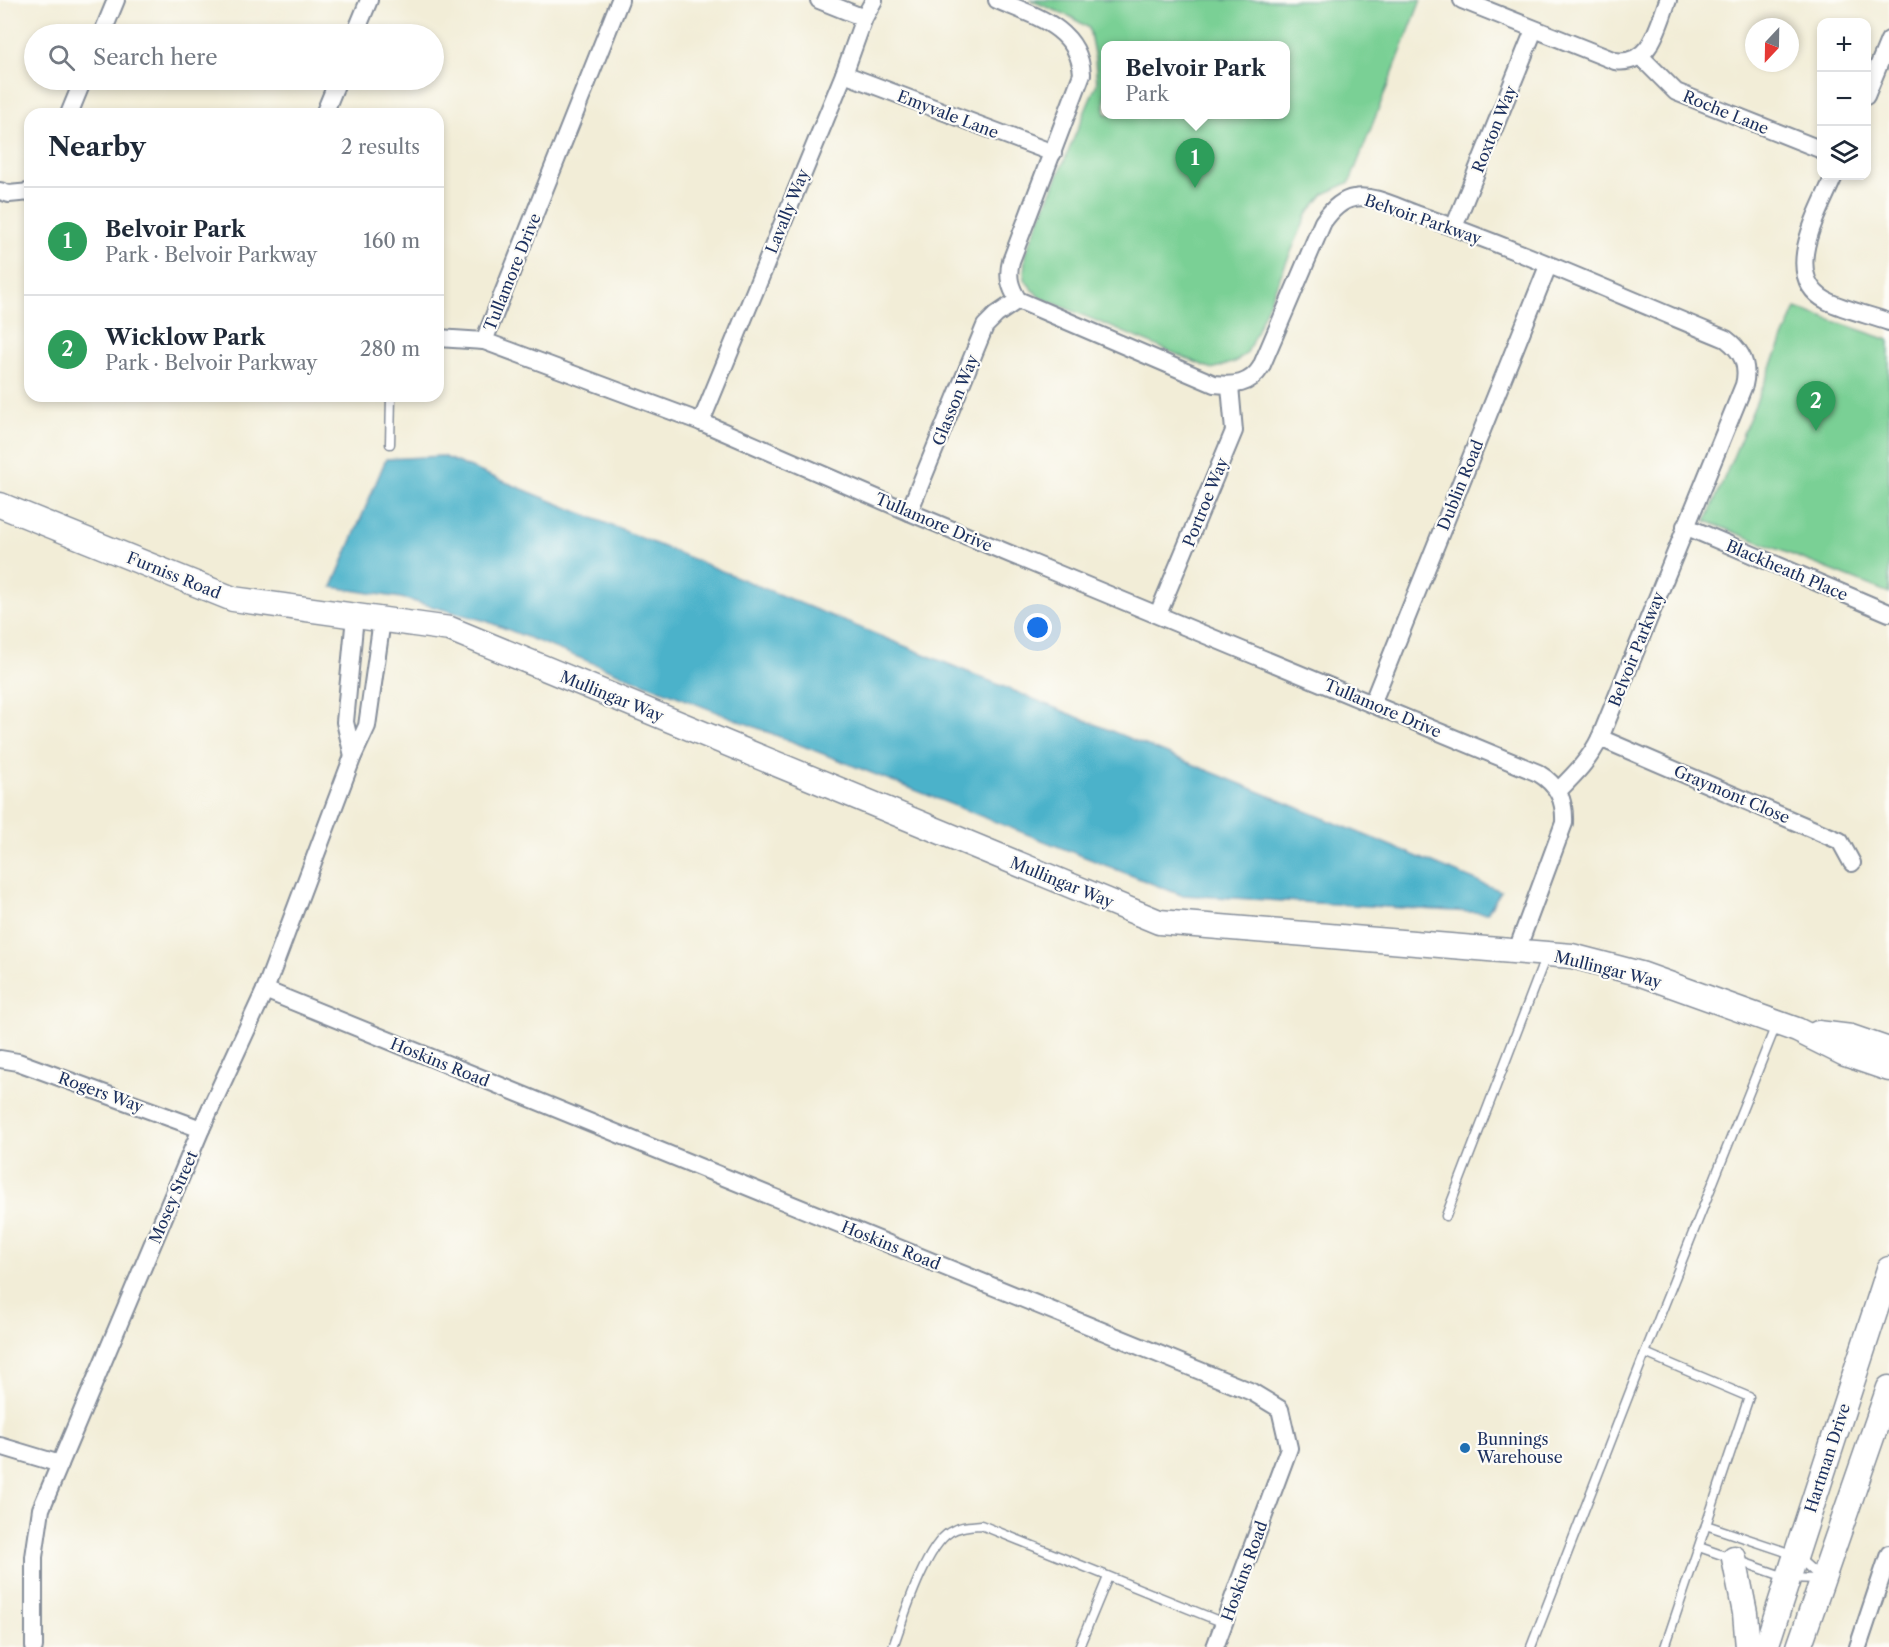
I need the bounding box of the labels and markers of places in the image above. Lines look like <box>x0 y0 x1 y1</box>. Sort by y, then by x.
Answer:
pin: 1 <box>1176 138 1214 188</box>
pin: 2 <box>1796 382 1836 431</box>
place label: Bunnings Warehouse <box>1476 1429 1563 1467</box>
marker: Bunnings Warehouse <box>1458 1441 1472 1455</box>

